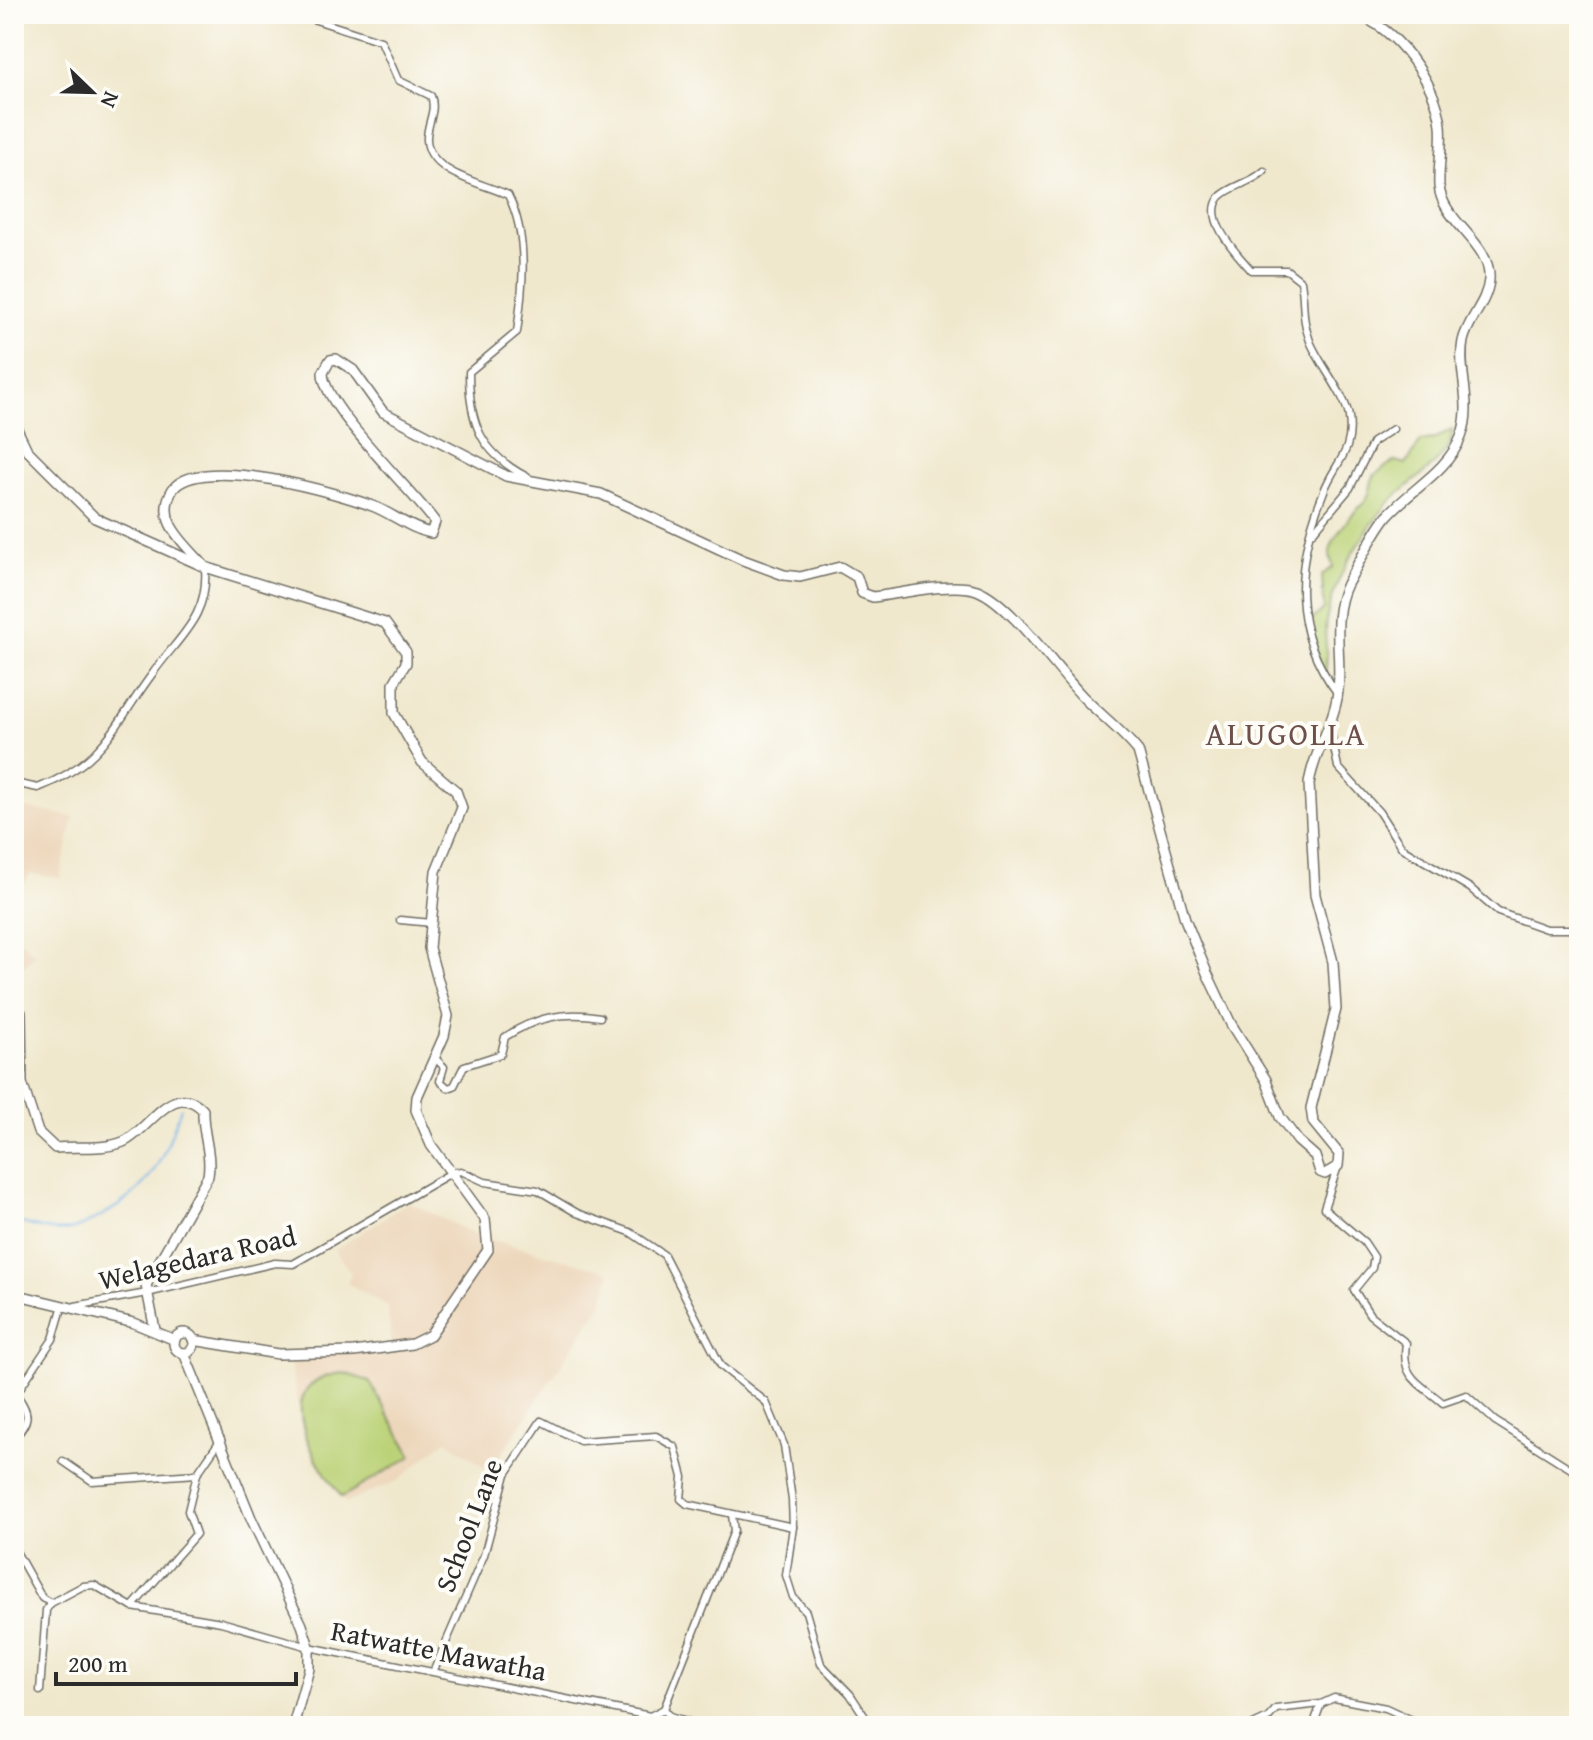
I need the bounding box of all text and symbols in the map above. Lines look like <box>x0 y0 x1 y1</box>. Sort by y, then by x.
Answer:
north arrow <box>52 52 132 132</box>
text: N <box>93 87 128 113</box>
district label: ALUGOLLA <box>1206 710 1366 757</box>
street label: Welagedara Road <box>94 1214 300 1300</box>
street label: School Lane <box>424 1452 512 1598</box>
street label: Ratwatte Mawatha <box>328 1609 551 1691</box>
scale bar <box>56 1636 296 1686</box>
text: 200 m <box>68 1646 128 1681</box>

